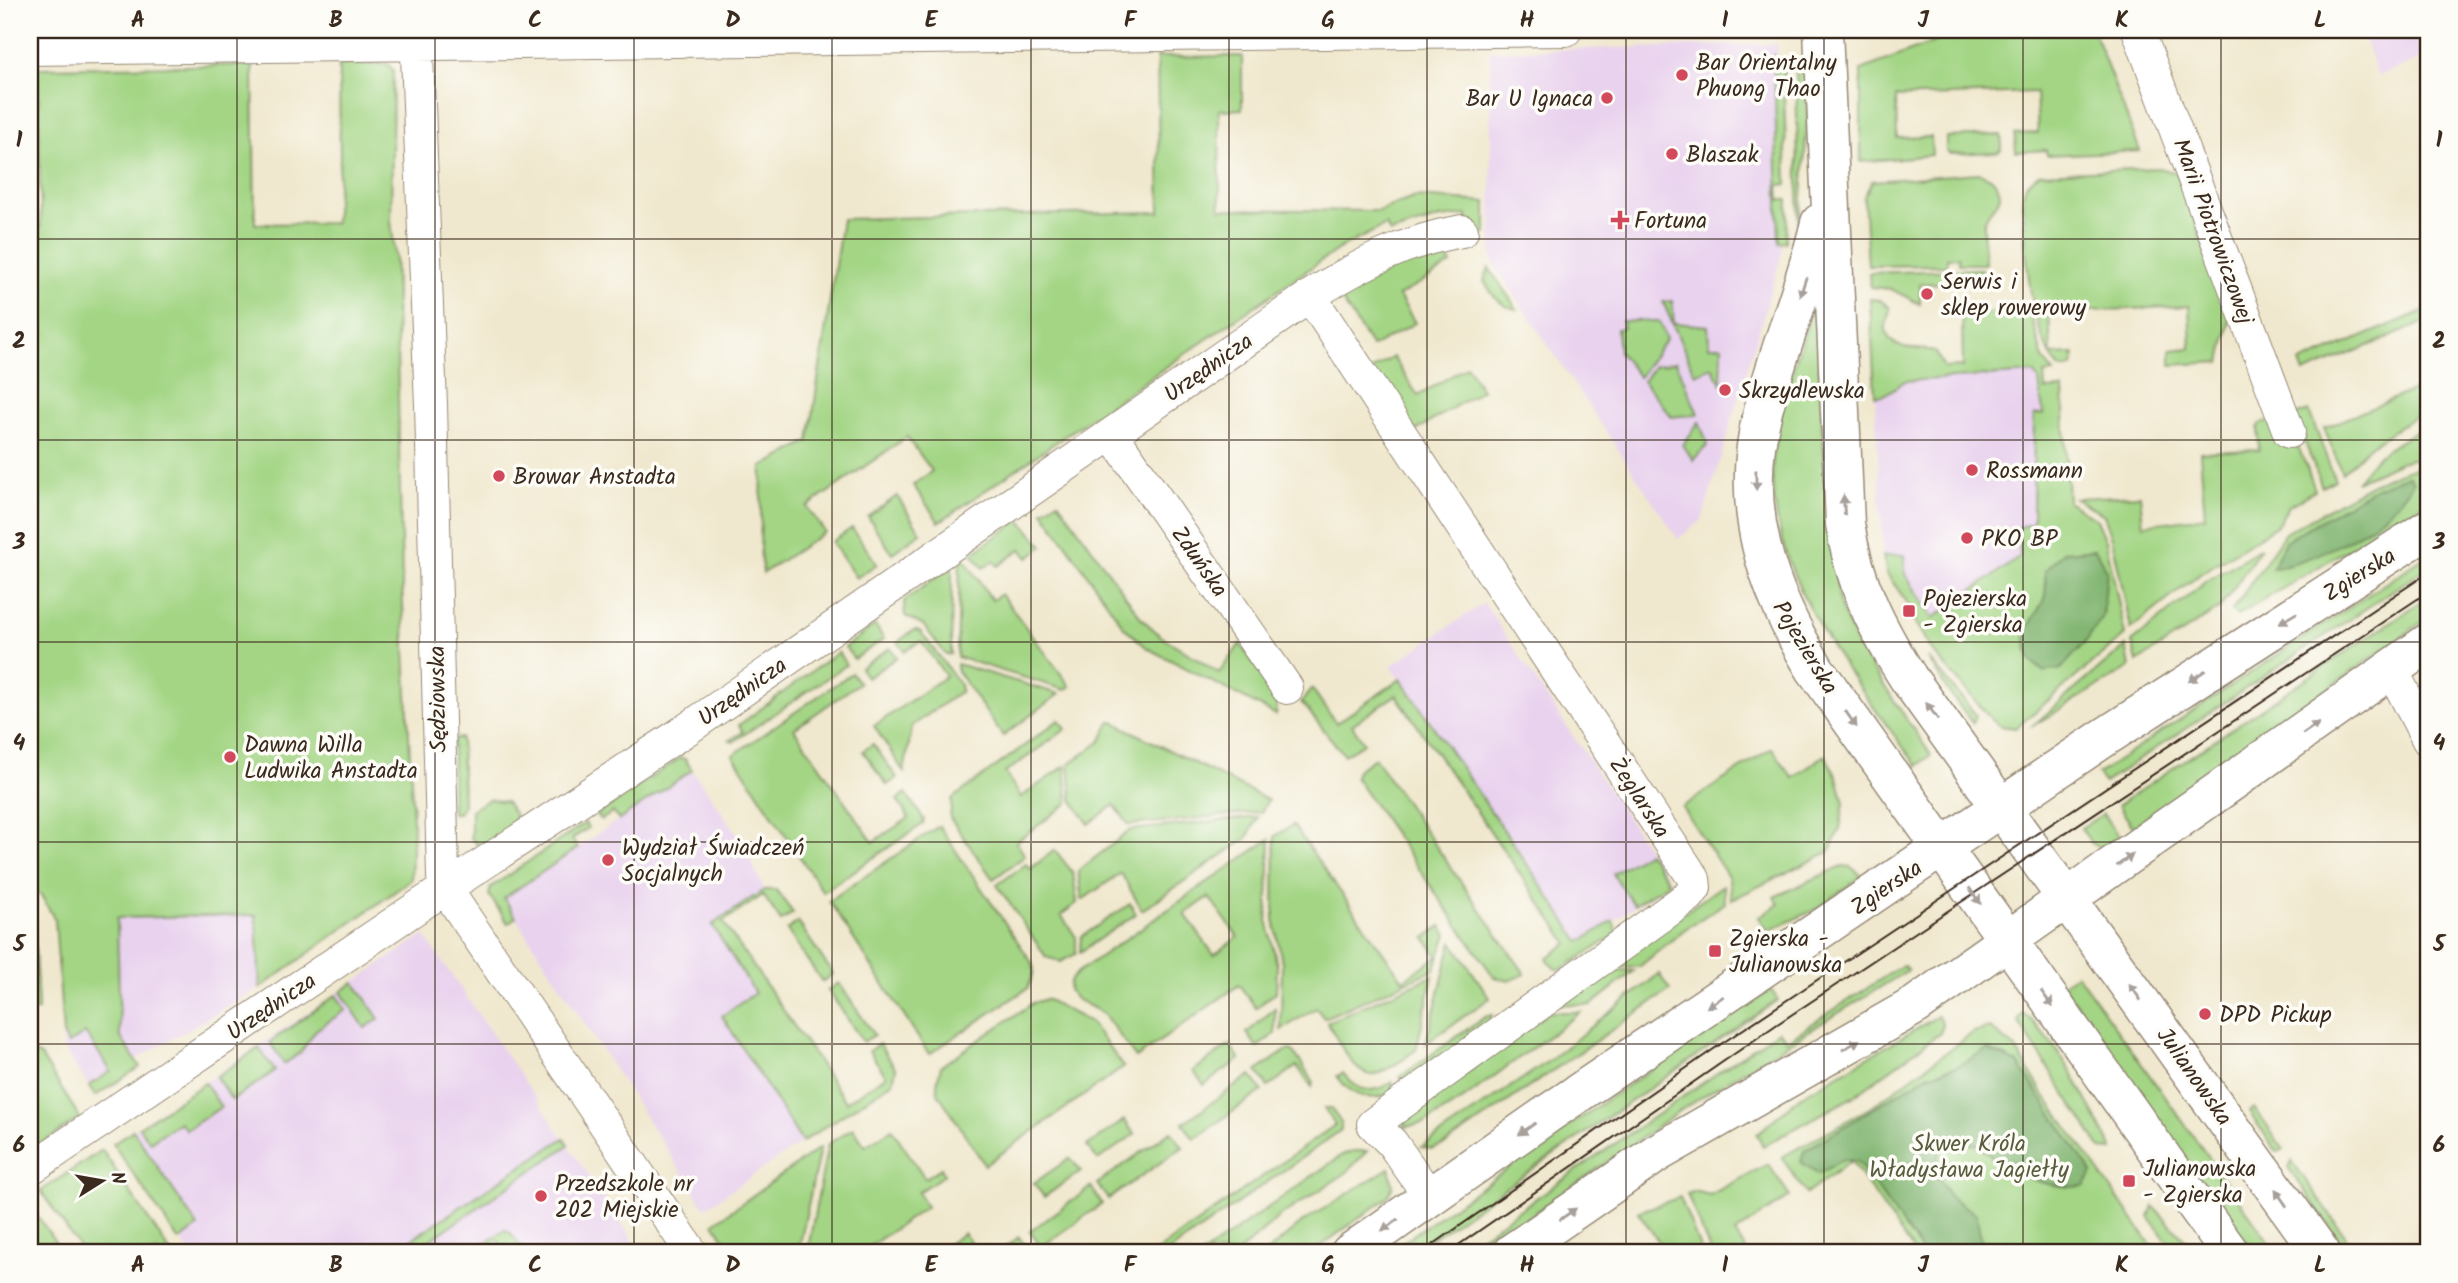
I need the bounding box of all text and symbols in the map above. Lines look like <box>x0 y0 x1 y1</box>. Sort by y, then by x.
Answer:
text: A <box>131 3 145 39</box>
text: B <box>329 3 343 39</box>
text: C <box>528 3 542 39</box>
text: D <box>725 3 741 39</box>
text: E <box>925 3 939 39</box>
text: F <box>1124 3 1138 39</box>
text: G <box>1321 3 1335 39</box>
text: H <box>1520 3 1535 39</box>
text: I <box>1721 3 1729 39</box>
text: J <box>1917 3 1929 39</box>
text: K <box>2115 3 2129 39</box>
text: L <box>2314 3 2326 39</box>
place label: Bar Orientalny Phuong Thao <box>1696 46 1837 108</box>
marker: Bar Orientalny Phuong Thao <box>1674 67 1690 83</box>
place label: Bar U Ignaca <box>1466 82 1593 118</box>
marker: Bar U Ignaca <box>1599 90 1615 106</box>
text: 1 <box>16 123 23 159</box>
text: 1 <box>2436 123 2443 159</box>
street label: Marii Piotrowiczowej <box>2162 134 2263 331</box>
place label: Blaszak <box>1686 138 1759 174</box>
marker: Blaszak <box>1664 146 1680 162</box>
place label: Fortuna <box>1634 204 1707 240</box>
marker: Fortuna <box>1612 212 1628 228</box>
place label: Serwis i sklep rowerowy <box>1941 265 2086 327</box>
one-way arrow <box>1797 276 1808 297</box>
marker: Serwis i sklep rowerowy <box>1919 286 1935 302</box>
text: 2 <box>12 324 26 360</box>
text: 2 <box>2432 324 2446 360</box>
street label: Urzędnicza <box>1157 325 1261 413</box>
place label: Skrzydlewska <box>1739 374 1865 410</box>
marker: Skrzydlewska <box>1717 382 1733 398</box>
place label: Rossmann <box>1986 454 2083 490</box>
place label: Browar Anstadta <box>513 460 676 496</box>
marker: Rossmann <box>1964 462 1980 478</box>
marker: Browar Anstadta <box>491 468 507 484</box>
one-way arrow <box>1750 469 1761 491</box>
one-way arrow <box>1838 494 1849 516</box>
street label: Zduńska <box>1161 519 1236 605</box>
place label: PKO BP <box>1981 522 2058 558</box>
text: 3 <box>12 525 26 561</box>
text: 3 <box>2432 525 2446 561</box>
marker: PKO BP <box>1959 530 1975 546</box>
street label: Zgierska <box>2317 539 2404 612</box>
place label: Pojezierska - Zgierska <box>1923 582 2027 644</box>
street label: Pojezierska <box>1762 594 1847 702</box>
marker: Pojezierska - Zgierska <box>1901 603 1917 619</box>
one-way arrow <box>2278 612 2297 624</box>
street label: Sędziowska <box>420 645 458 753</box>
street label: Urzędnicza <box>691 649 795 737</box>
one-way arrow <box>2187 669 2206 682</box>
one-way arrow <box>1925 702 1940 720</box>
one-way arrow <box>1844 710 1858 728</box>
one-way arrow <box>2302 721 2320 735</box>
text: 4 <box>13 726 26 762</box>
text: 4 <box>2433 726 2446 762</box>
place label: Dawna Willa Ludwika Anstadta <box>244 728 418 790</box>
marker: Dawna Willa Ludwika Anstadta <box>222 749 238 765</box>
street label: Żeglarska <box>1598 750 1678 846</box>
place label: Wydział Świadczeń Socjalnych <box>622 831 804 893</box>
street label: Zgierska <box>1844 851 1930 926</box>
marker: Wydział Świadczeń Socjalnych <box>600 852 616 868</box>
one-way arrow <box>2116 853 2134 867</box>
one-way arrow <box>1968 887 1982 905</box>
place label: Zgierska - Julianowska <box>1729 922 1842 984</box>
text: 5 <box>12 927 27 963</box>
text: 5 <box>2432 927 2447 963</box>
marker: Zgierska - Julianowska <box>1707 943 1723 959</box>
street label: Urzędnicza <box>220 964 324 1051</box>
one-way arrow <box>2128 983 2142 1001</box>
one-way arrow <box>2040 990 2054 1008</box>
one-way arrow <box>1705 995 1725 1008</box>
place label: DPD Pickup <box>2219 998 2331 1034</box>
marker: DPD Pickup <box>2197 1006 2213 1022</box>
street label: Julianowska <box>2146 1020 2241 1134</box>
one-way arrow <box>1841 1039 1861 1051</box>
one-way arrow <box>1518 1122 1536 1136</box>
park label: Skwer Króla Władysława Jagiełły <box>1869 1127 2069 1189</box>
text: 6 <box>13 1128 25 1164</box>
text: 6 <box>2433 1128 2445 1164</box>
north arrow <box>66 1146 136 1216</box>
place label: Julianowska - Zgierska <box>2143 1152 2256 1214</box>
place label: Przedszkole nr 202 Miejskie <box>555 1167 695 1229</box>
text: N <box>101 1169 133 1187</box>
marker: Julianowska - Zgierska <box>2121 1173 2137 1189</box>
marker: Przedszkole nr 202 Miejskie <box>533 1188 549 1204</box>
one-way arrow <box>2274 1189 2288 1207</box>
one-way arrow <box>1559 1207 1577 1221</box>
one-way arrow <box>1381 1218 1399 1232</box>
text: A <box>131 1248 145 1283</box>
text: B <box>329 1248 343 1283</box>
text: C <box>528 1248 542 1283</box>
text: D <box>725 1248 741 1283</box>
text: E <box>925 1248 939 1283</box>
text: F <box>1124 1248 1138 1283</box>
text: G <box>1321 1248 1335 1283</box>
text: H <box>1520 1248 1535 1283</box>
text: I <box>1721 1248 1729 1283</box>
text: J <box>1917 1248 1929 1283</box>
text: K <box>2115 1248 2129 1283</box>
text: L <box>2314 1248 2326 1283</box>

